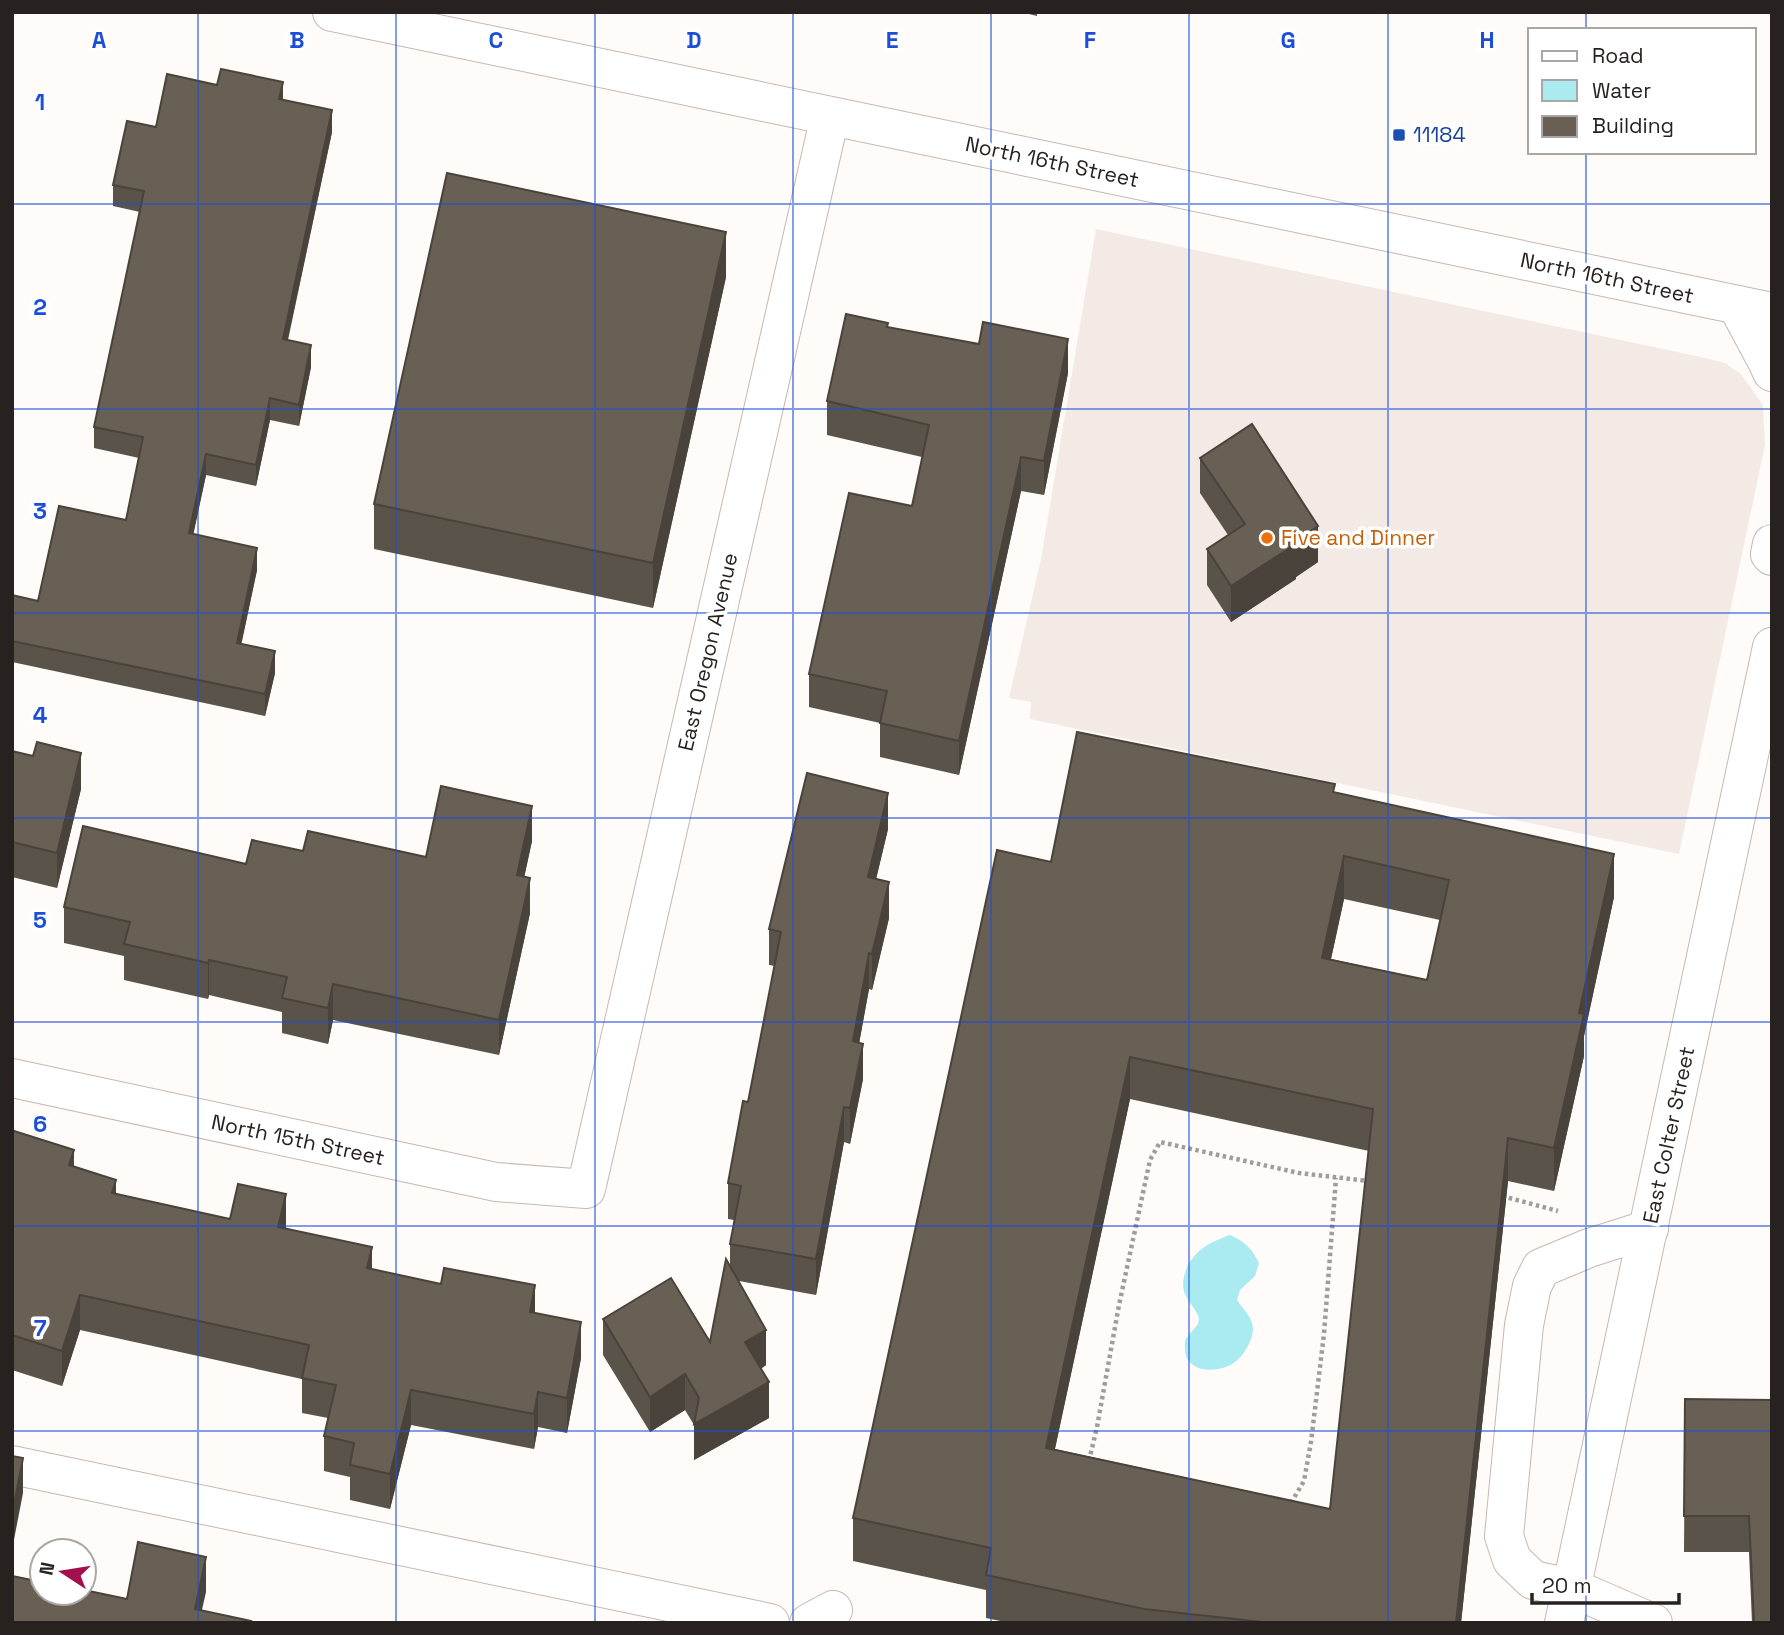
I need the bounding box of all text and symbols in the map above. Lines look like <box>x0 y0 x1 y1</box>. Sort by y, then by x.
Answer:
text: A <box>92 25 107 55</box>
text: B <box>289 25 305 55</box>
text: C <box>489 25 503 55</box>
text: D <box>686 25 702 55</box>
text: E <box>886 25 898 55</box>
text: F <box>1084 25 1096 55</box>
text: G <box>1280 25 1296 55</box>
text: H <box>1479 25 1495 55</box>
legend <box>1528 28 1756 154</box>
text: Road <box>1592 42 1644 69</box>
text: Water <box>1592 77 1651 104</box>
text: 1 <box>35 87 45 117</box>
text: Building <box>1592 112 1674 139</box>
place label: 11184 <box>1413 121 1466 148</box>
marker: 11184 <box>1391 127 1407 143</box>
street label: North 16th Street <box>963 130 1141 193</box>
street label: North 16th Street <box>1518 246 1696 309</box>
text: 2 <box>33 292 47 322</box>
text: 3 <box>33 496 47 526</box>
place label: Five and Dinner <box>1281 524 1435 551</box>
marker: Five and Dinner <box>1259 530 1275 546</box>
street label: East Oregon Avenue <box>672 550 743 754</box>
text: 4 <box>33 700 48 730</box>
text: 5 <box>33 905 47 935</box>
street label: East Colter Street <box>1637 1044 1700 1226</box>
street label: North 15th Street <box>209 1108 387 1171</box>
text: 6 <box>33 1109 47 1139</box>
text: 7 <box>34 1313 47 1343</box>
north arrow <box>28 1537 98 1607</box>
text: N <box>33 1560 60 1577</box>
scale bar <box>1532 1562 1679 1606</box>
text: 20 m <box>1542 1572 1592 1599</box>

